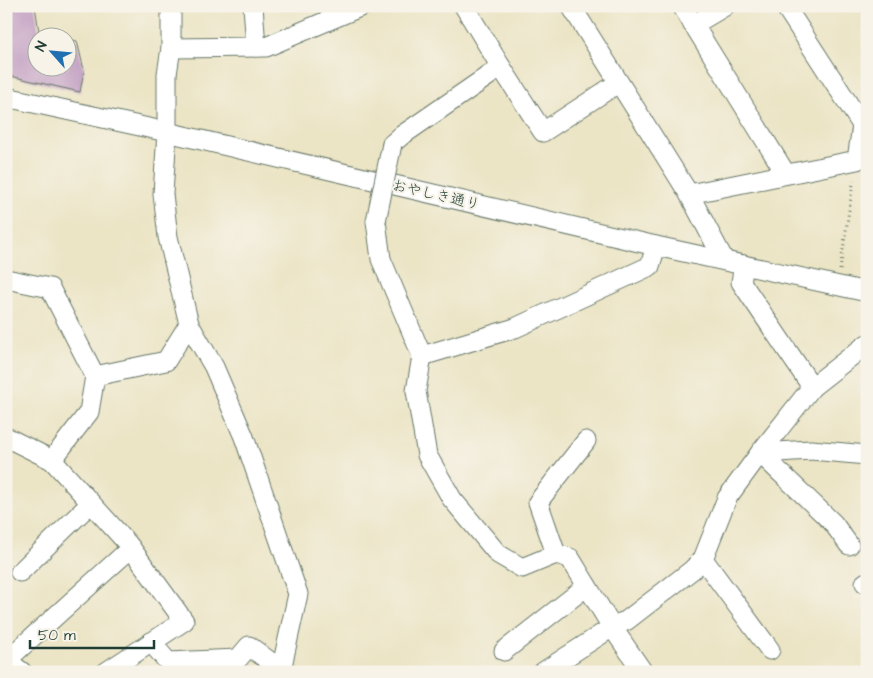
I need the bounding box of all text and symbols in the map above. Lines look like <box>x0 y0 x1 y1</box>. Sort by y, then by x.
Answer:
north arrow <box>28 28 78 78</box>
text: N <box>30 38 52 55</box>
street label: おやしき通り <box>390 175 482 215</box>
scale bar <box>30 618 154 650</box>
text: 50 m <box>38 625 76 646</box>

